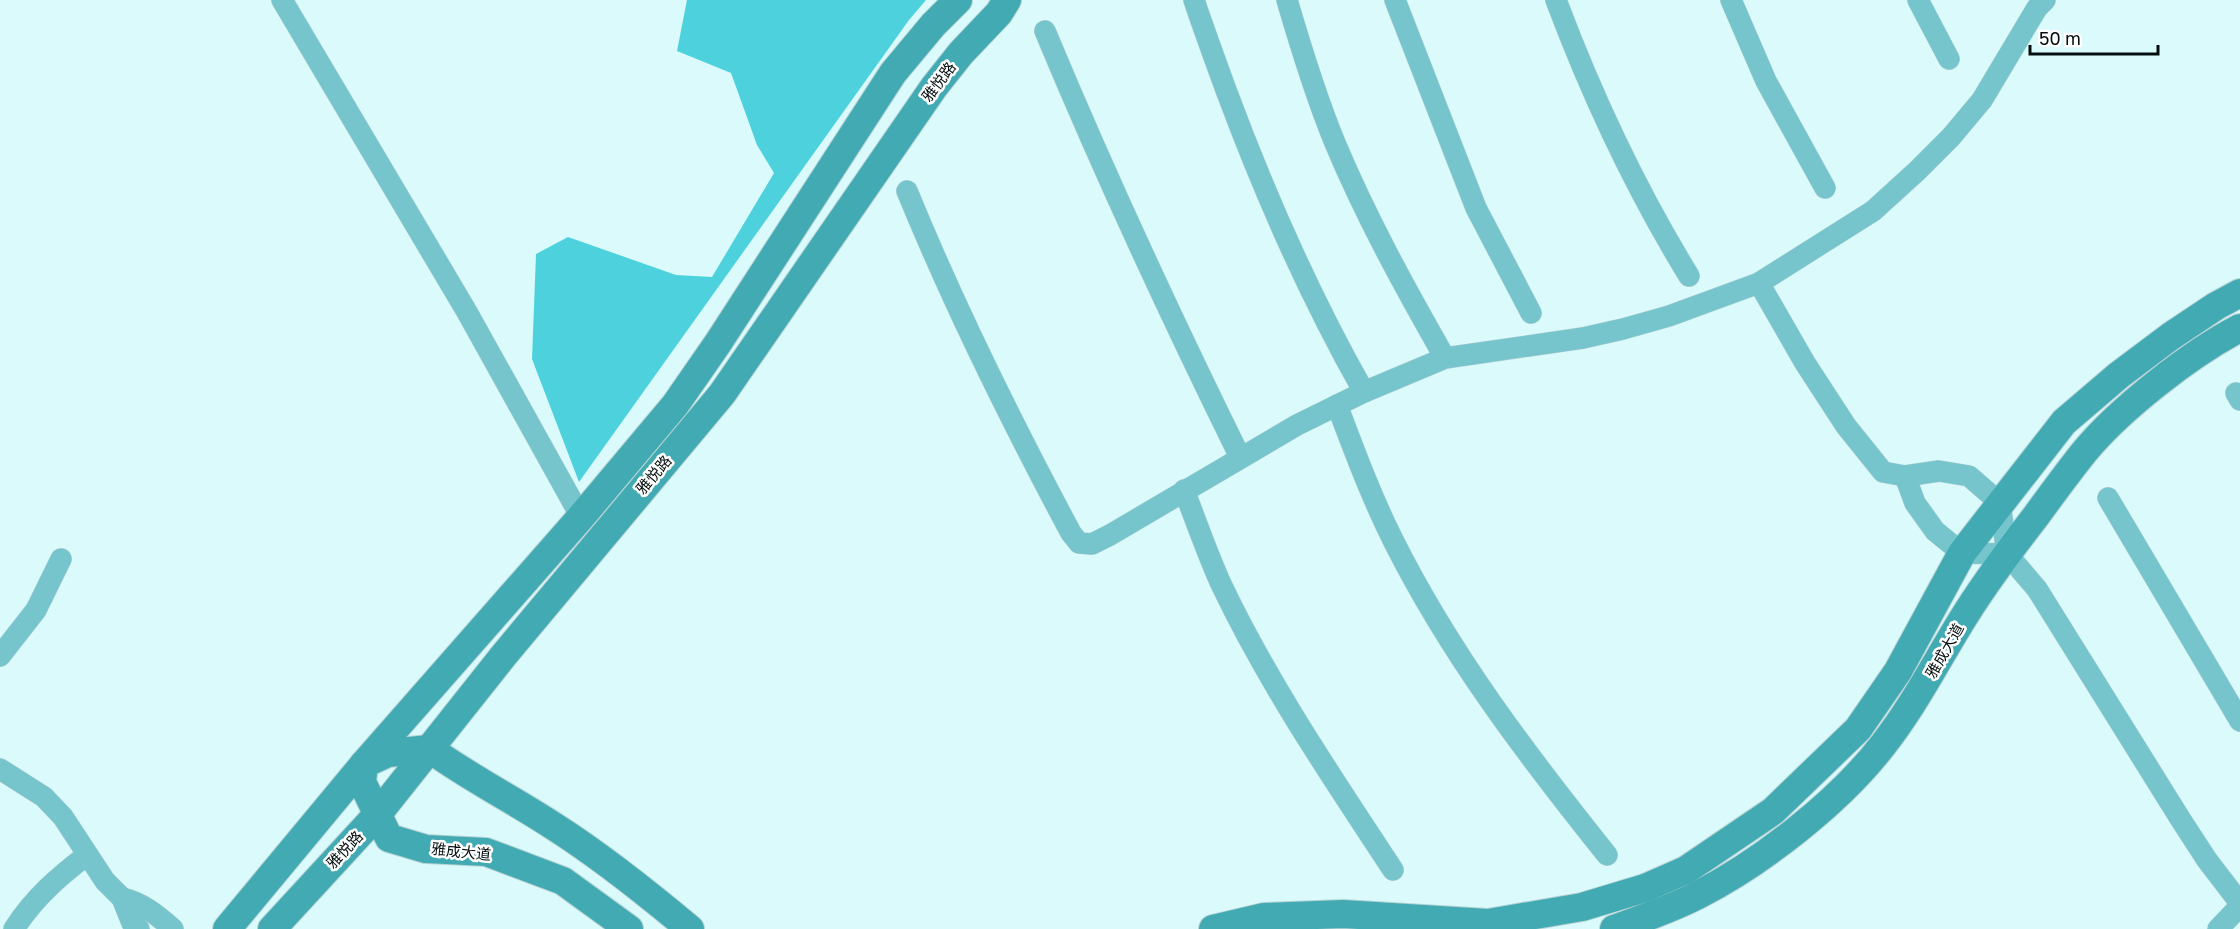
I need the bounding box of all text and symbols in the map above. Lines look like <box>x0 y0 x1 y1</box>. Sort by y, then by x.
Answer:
scale bar <box>2030 18 2158 56</box>
text: 50 m <box>2039 27 2081 49</box>
street label: 雅悦路 <box>917 58 959 105</box>
street label: 雅悦路 <box>632 451 675 497</box>
street label: 雅成大道 <box>1921 620 1967 681</box>
street label: 雅悦路 <box>322 827 366 872</box>
street label: 雅成大道 <box>430 839 492 863</box>

